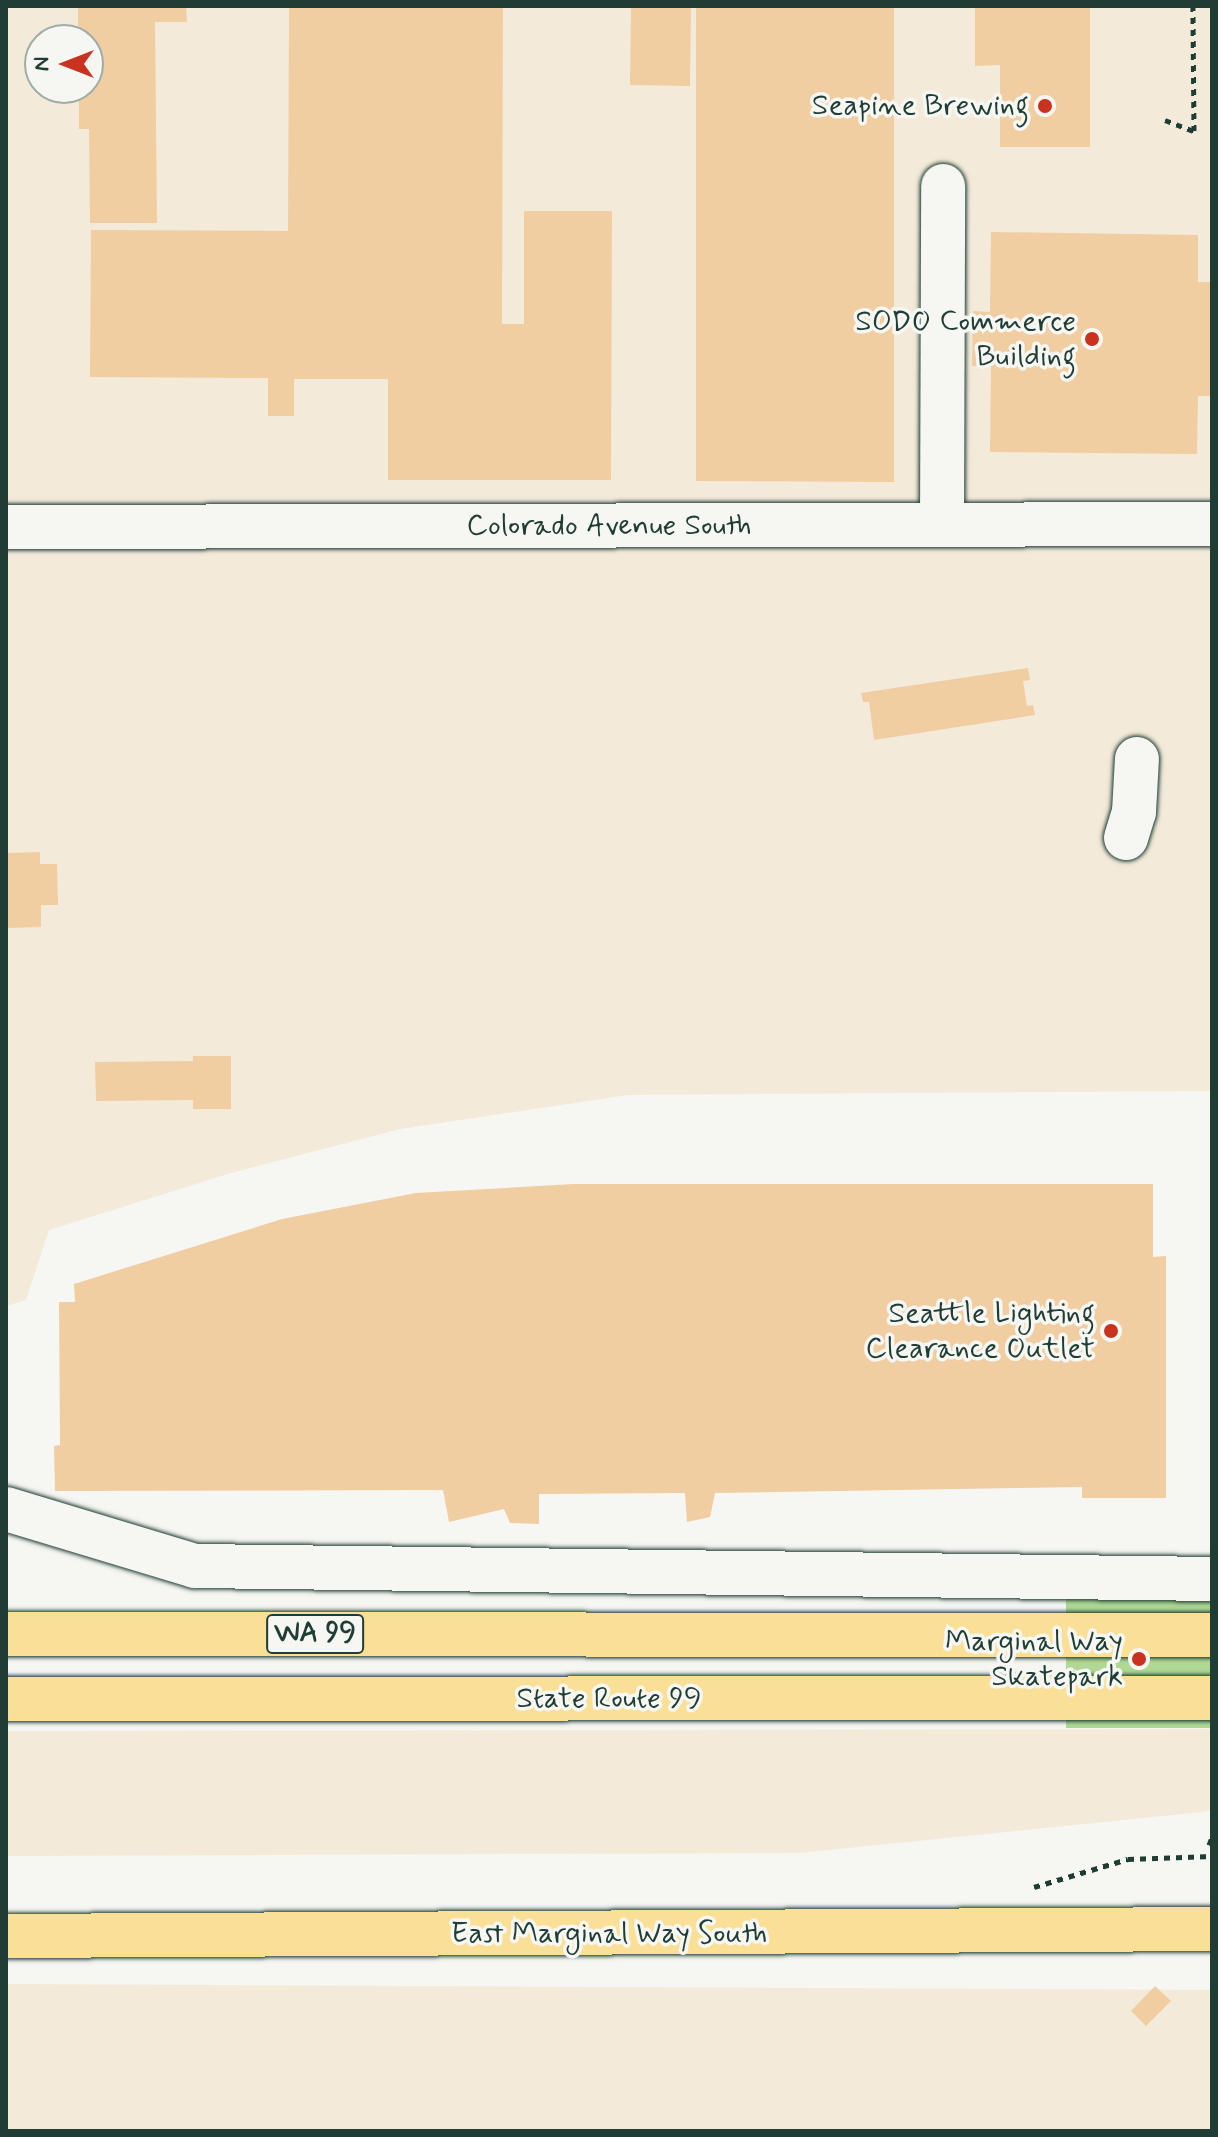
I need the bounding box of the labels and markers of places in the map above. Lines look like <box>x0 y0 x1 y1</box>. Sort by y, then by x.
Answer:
place label: Seapine Brewing <box>812 88 1029 124</box>
marker: Seapine Brewing <box>1036 97 1054 115</box>
place label: SODO Commerce Building <box>843 304 1076 374</box>
marker: SODO Commerce Building <box>1083 330 1101 348</box>
place label: Seattle Lighting Clearance Outlet <box>874 1296 1095 1366</box>
marker: Seattle Lighting Clearance Outlet <box>1102 1322 1120 1340</box>
place label: Marginal Way Skatepark <box>941 1624 1123 1694</box>
marker: Marginal Way Skatepark <box>1130 1650 1148 1668</box>

